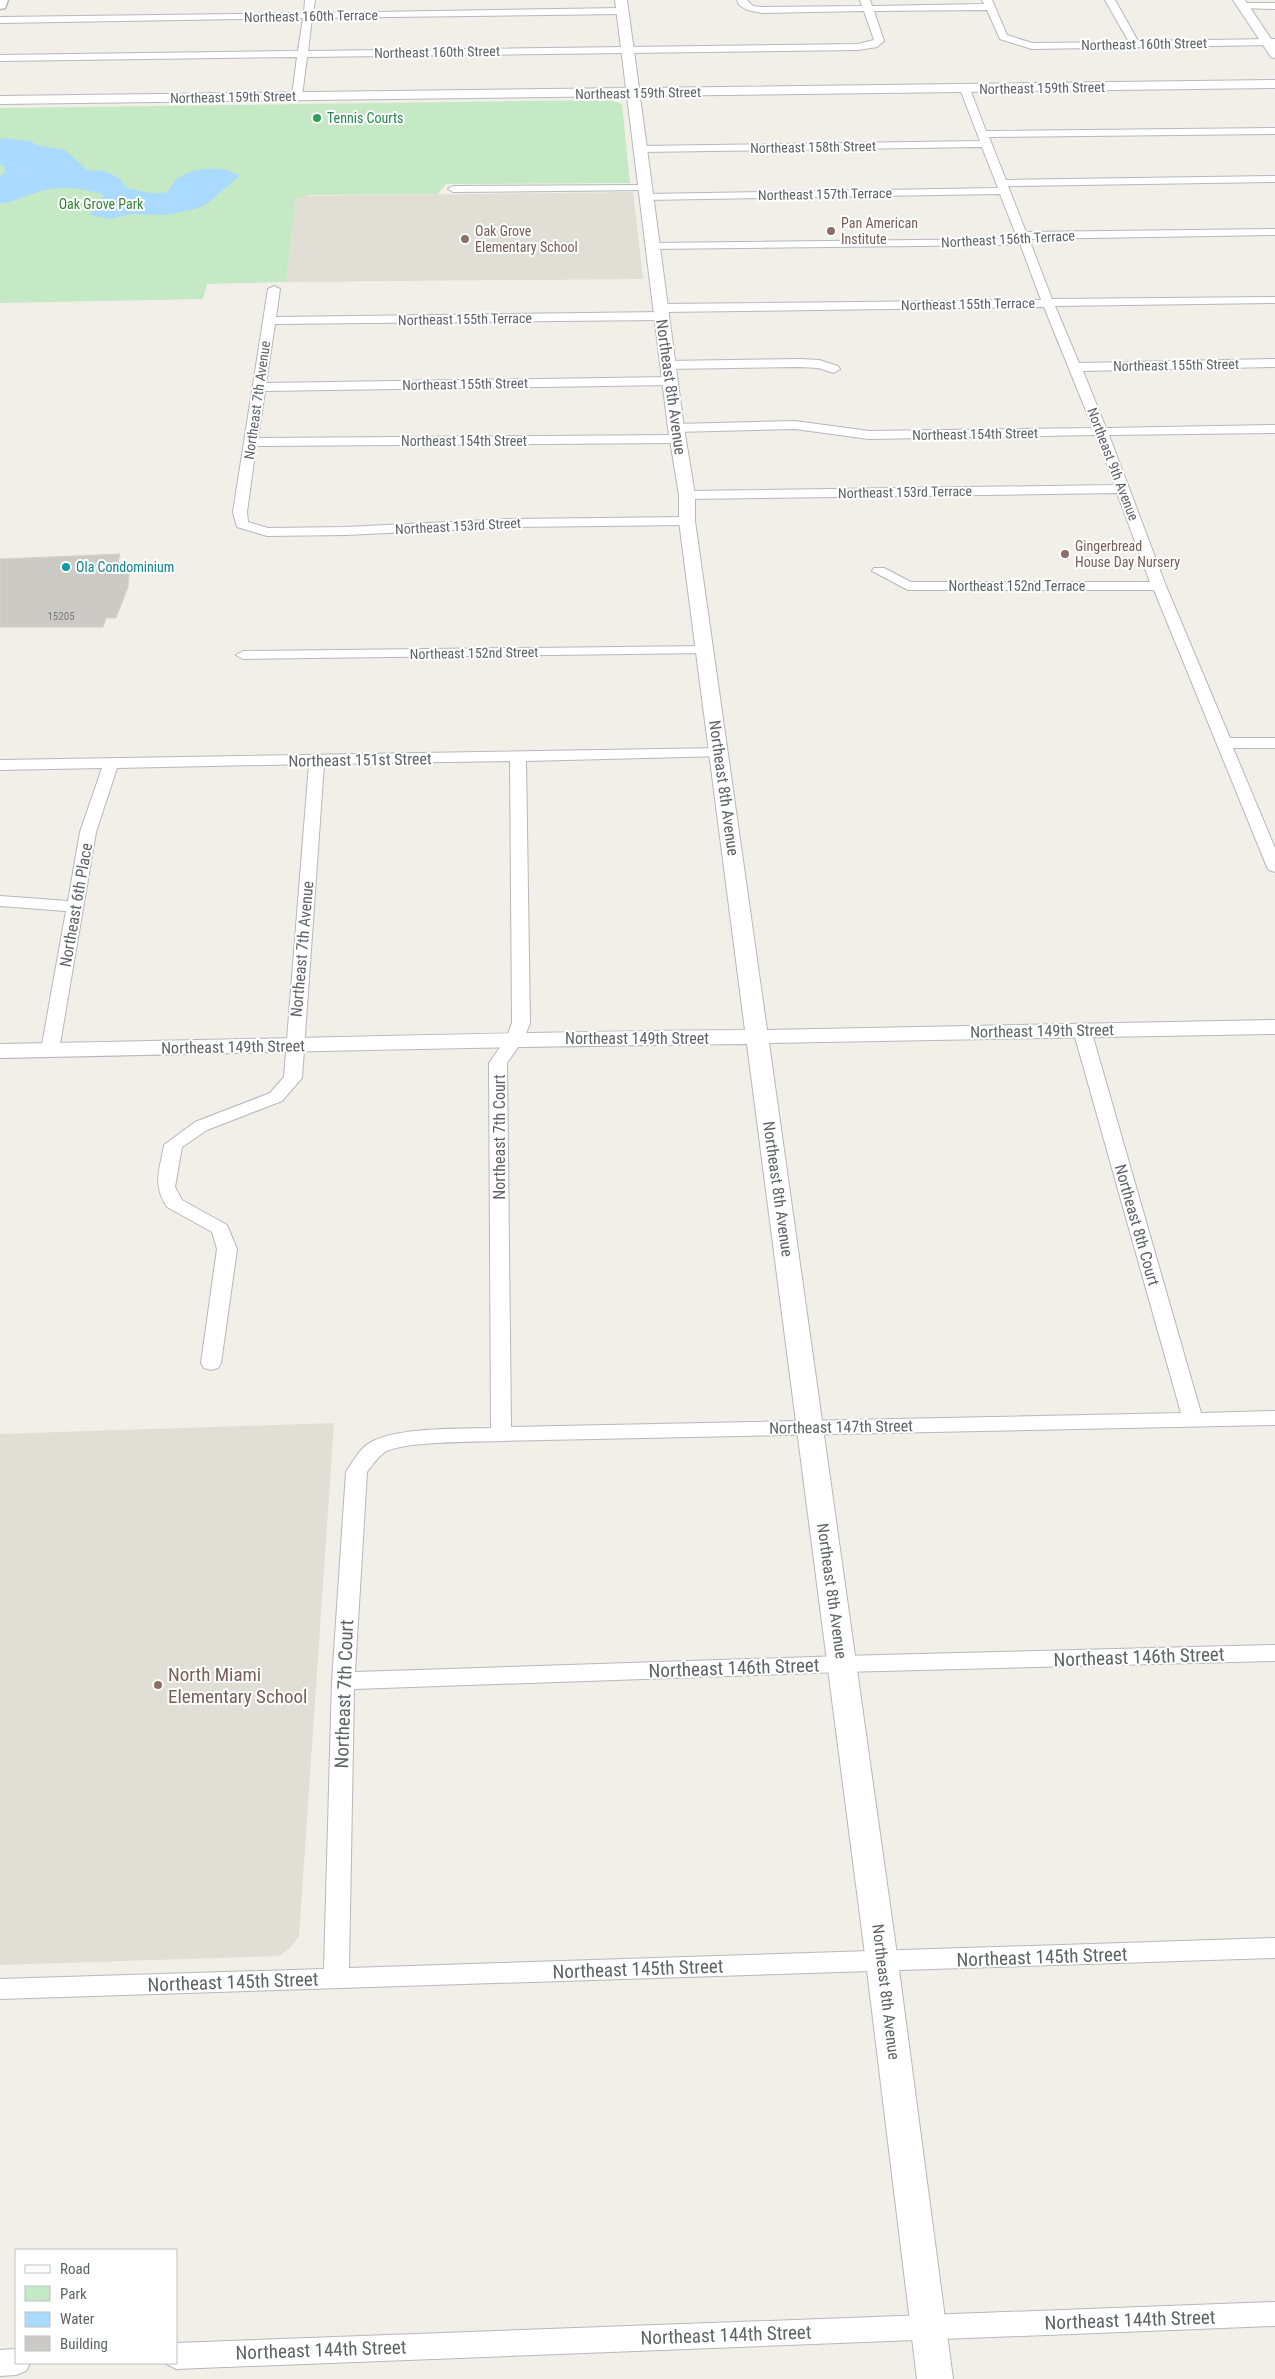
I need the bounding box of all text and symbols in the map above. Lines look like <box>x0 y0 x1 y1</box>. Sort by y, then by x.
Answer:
street label: Northeast 160th Terrace <box>244 7 379 25</box>
street label: Northeast 160th Street <box>1081 35 1207 53</box>
street label: Northeast 160th Street <box>374 43 500 61</box>
street label: Northeast 159th Street <box>979 79 1105 97</box>
street label: Northeast 159th Street <box>575 84 701 102</box>
street label: Northeast 159th Street <box>170 88 296 106</box>
place label: Tennis Courts <box>327 110 403 126</box>
marker: Tennis Courts <box>311 112 323 124</box>
street label: Northeast 158th Street <box>750 138 876 156</box>
street label: Northeast 157th Terrace <box>758 185 893 203</box>
park label: Oak Grove Park <box>59 196 144 212</box>
place label: Pan American Institute <box>841 215 918 247</box>
place label: Oak Grove Elementary School <box>475 223 578 255</box>
marker: Pan American Institute <box>825 225 837 237</box>
street label: Northeast 156th Terrace <box>941 227 1076 250</box>
marker: Oak Grove Elementary School <box>459 233 471 245</box>
street label: Northeast 155th Terrace <box>901 295 1036 313</box>
street label: Northeast 155th Terrace <box>398 310 533 328</box>
street label: Northeast 8th Avenue <box>652 318 690 456</box>
street label: Northeast 7th Avenue <box>241 339 273 460</box>
street label: Northeast 155th Street <box>1113 356 1239 374</box>
street label: Northeast 155th Street <box>402 375 528 393</box>
street label: Northeast 9th Avenue <box>1084 405 1142 523</box>
street label: Northeast 154th Street <box>912 425 1038 443</box>
street label: Northeast 154th Street <box>401 433 527 449</box>
street label: Northeast 153rd Terrace <box>838 483 973 501</box>
street label: Northeast 153rd Street <box>395 515 521 537</box>
place label: Gingerbread House Day Nursery <box>1075 538 1180 570</box>
marker: Gingerbread House Day Nursery <box>1059 548 1071 560</box>
place label: Ola Condominium <box>76 559 174 575</box>
marker: Ola Condominium <box>60 561 72 573</box>
street label: Northeast 152nd Terrace <box>949 578 1086 594</box>
house number: 15205 <box>47 610 75 623</box>
street label: Northeast 152nd Street <box>410 644 538 662</box>
street label: Northeast 8th Avenue <box>705 719 743 857</box>
street label: Northeast 151st Street <box>288 749 432 771</box>
street label: Northeast 6th Place <box>56 841 96 969</box>
street label: Northeast 7th Avenue <box>287 880 317 1018</box>
street label: Northeast 149th Street <box>970 1020 1114 1042</box>
street label: Northeast 149th Street <box>565 1029 709 1048</box>
street label: Northeast 149th Street <box>161 1036 305 1058</box>
street label: Northeast 7th Court <box>490 1074 509 1200</box>
street label: Northeast 8th Avenue <box>759 1120 797 1258</box>
street label: Northeast 8th Court <box>1111 1162 1163 1288</box>
street label: Northeast 147th Street <box>769 1416 913 1438</box>
street label: Northeast 8th Avenue <box>813 1522 851 1660</box>
street label: Northeast 7th Court <box>330 1619 358 1769</box>
street label: Northeast 146th Street <box>1053 1643 1225 1671</box>
street label: Northeast 146th Street <box>648 1654 820 1682</box>
place label: North Miami Elementary School <box>168 1663 307 1708</box>
marker: North Miami Elementary School <box>152 1679 164 1691</box>
street label: Northeast 8th Avenue <box>868 1923 904 2061</box>
street label: Northeast 145th Street <box>956 1943 1128 1971</box>
street label: Northeast 145th Street <box>552 1955 724 1983</box>
street label: Northeast 145th Street <box>147 1968 319 1996</box>
legend <box>15 2249 178 2364</box>
text: Road <box>60 2260 90 2278</box>
text: Park <box>60 2285 87 2303</box>
street label: Northeast 144th Street <box>1044 2306 1216 2334</box>
text: Water <box>60 2310 95 2328</box>
street label: Northeast 144th Street <box>640 2321 812 2349</box>
text: Building <box>60 2335 108 2353</box>
street label: Northeast 144th Street <box>235 2336 407 2364</box>

